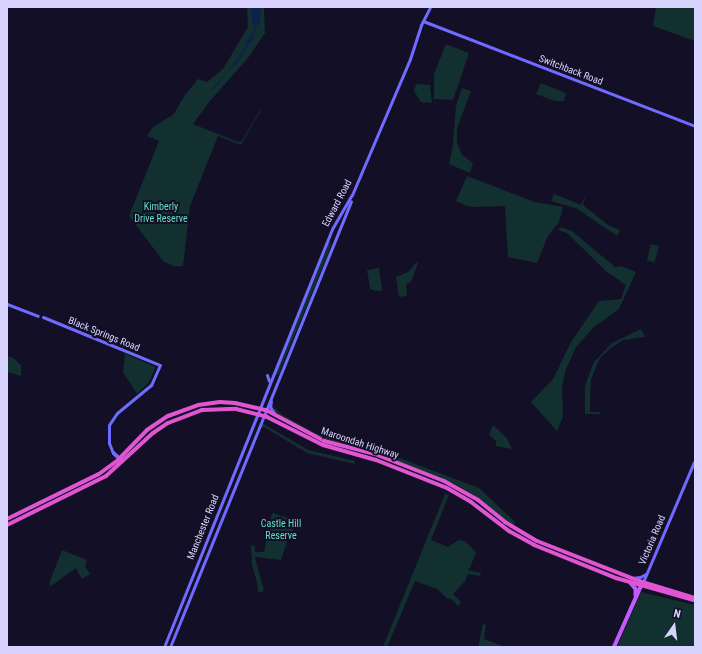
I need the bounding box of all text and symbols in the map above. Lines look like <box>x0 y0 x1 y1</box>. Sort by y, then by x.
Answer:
street label: Switchback Road <box>537 52 605 88</box>
street label: Edward Road <box>320 177 354 229</box>
park label: Kimberly Drive Reserve <box>134 200 188 224</box>
street label: Black Springs Road <box>66 314 142 354</box>
street label: Maroondah Highway <box>320 425 400 461</box>
street label: Manchester Road <box>185 493 221 561</box>
street label: Victoria Road <box>636 513 668 567</box>
park label: Castle Hill Reserve <box>261 517 301 540</box>
north arrow <box>654 606 694 646</box>
text: N <box>672 607 682 621</box>

